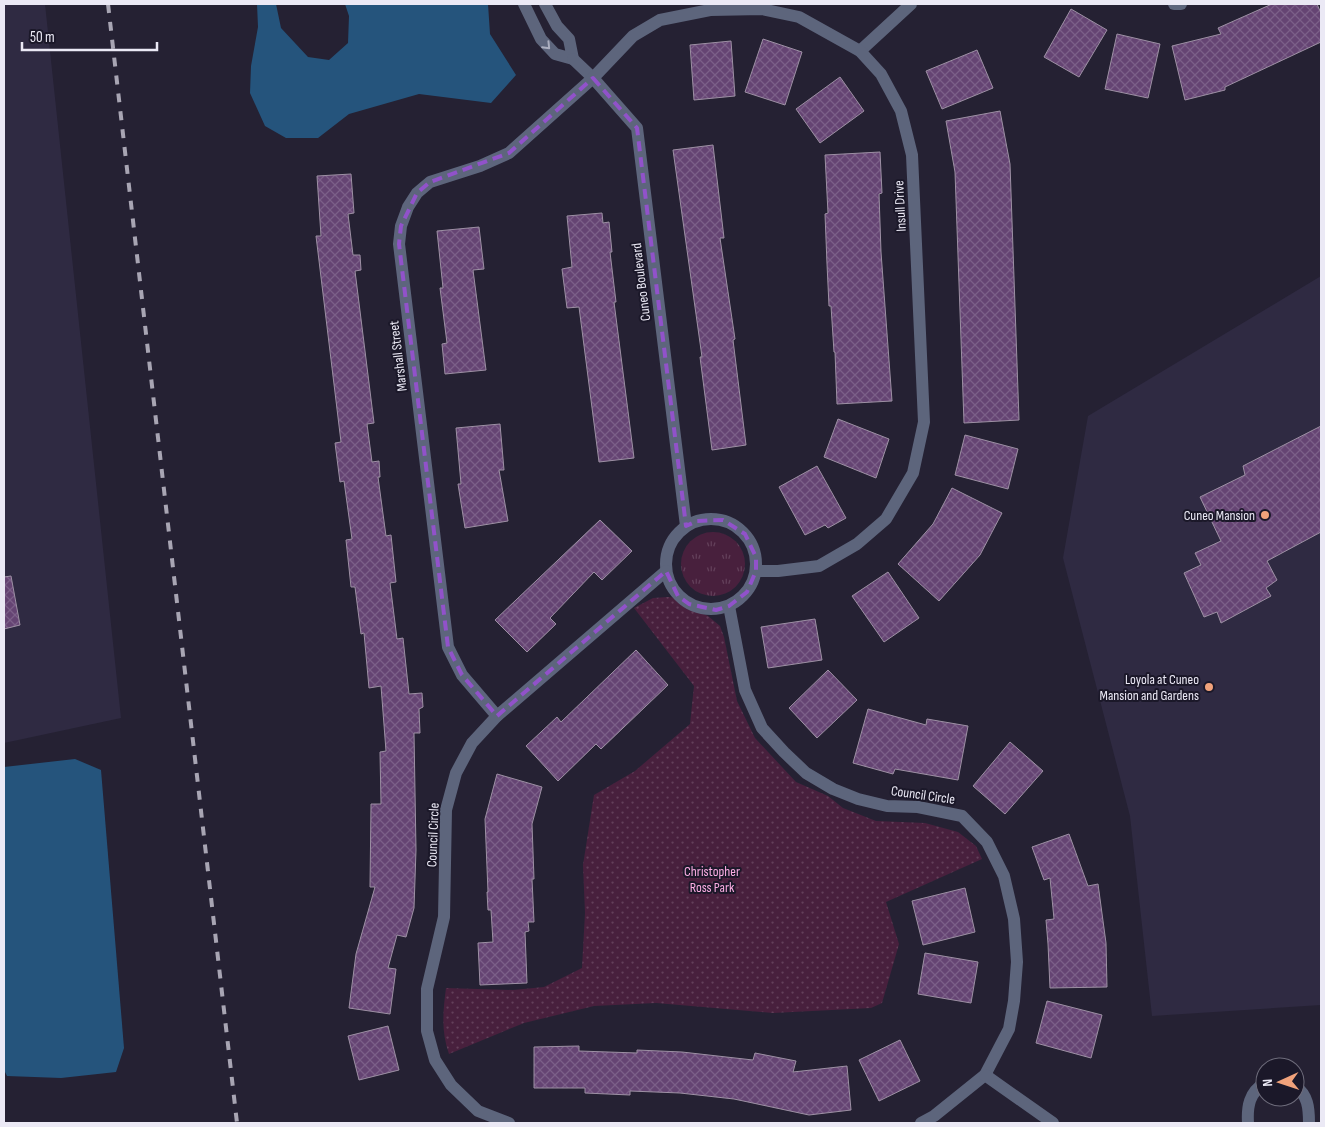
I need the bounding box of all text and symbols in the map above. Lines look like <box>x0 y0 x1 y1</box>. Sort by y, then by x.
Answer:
scale bar <box>22 20 158 52</box>
text: 50 m <box>30 28 55 47</box>
one-way arrow <box>541 40 550 49</box>
street label: Insull Drive <box>890 180 910 232</box>
street label: Cuneo Boulevard <box>628 242 654 322</box>
street label: Marshall Street <box>385 320 411 392</box>
place label: Cuneo Mansion <box>1184 507 1255 524</box>
marker: Cuneo Mansion <box>1259 509 1271 521</box>
place label: Loyola at Cuneo Mansion and Gardens <box>1100 671 1199 704</box>
marker: Loyola at Cuneo Mansion and Gardens <box>1203 681 1215 693</box>
street label: Council Circle <box>890 782 956 808</box>
street label: Council Circle <box>423 803 443 867</box>
park label: Christopher Ross Park <box>684 863 740 896</box>
north arrow <box>1255 1057 1305 1107</box>
text: N <box>1259 1078 1276 1087</box>

